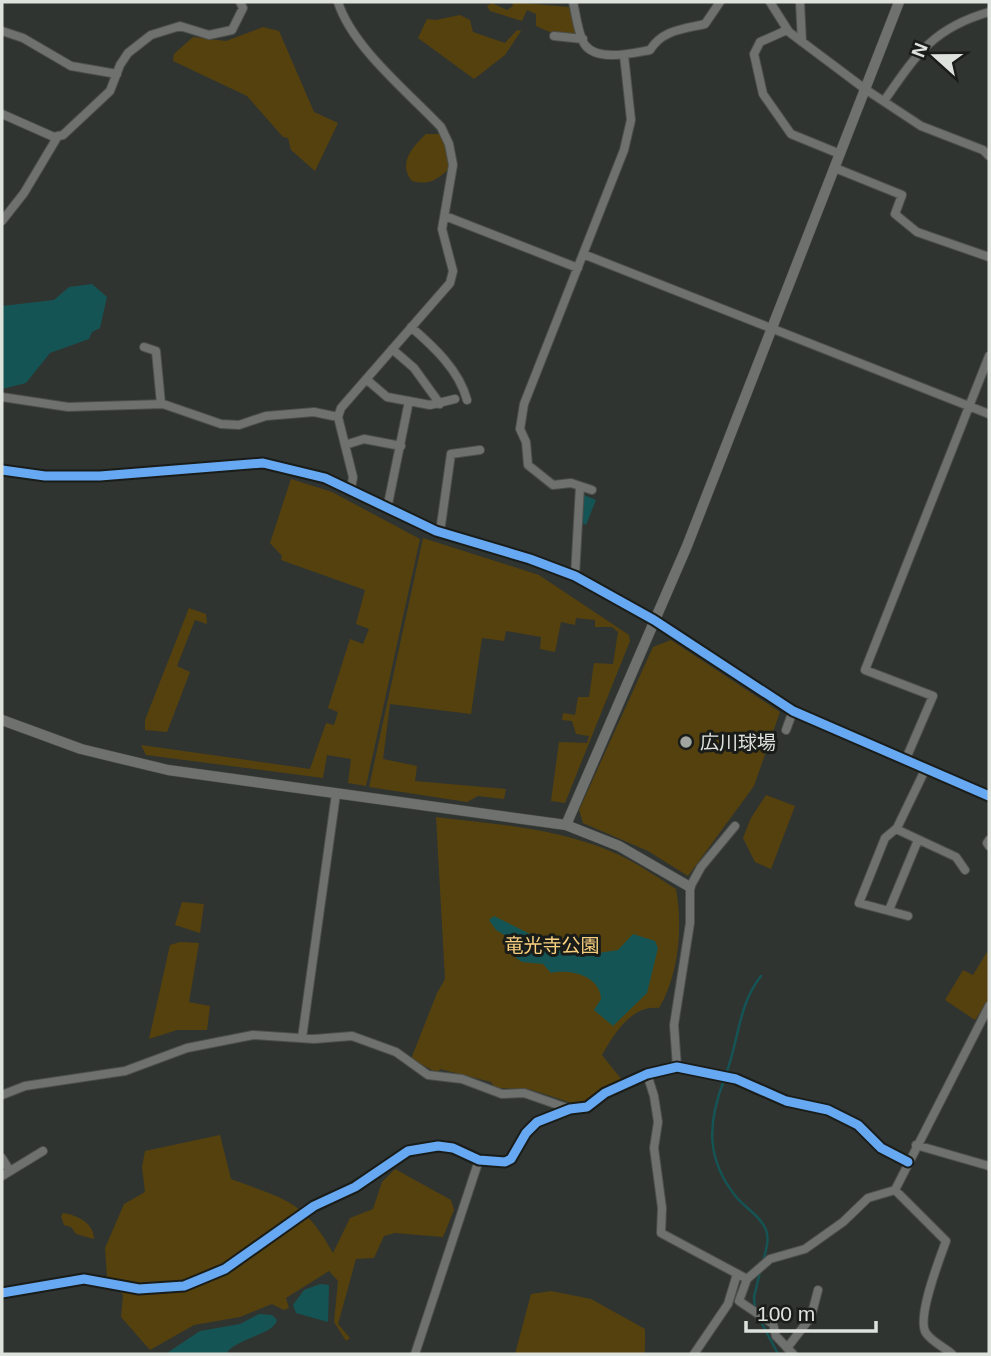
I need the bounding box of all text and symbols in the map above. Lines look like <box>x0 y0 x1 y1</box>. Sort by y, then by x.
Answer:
north arrow <box>900 21 970 91</box>
text: N <box>907 40 932 60</box>
place label: 広川球場 <box>700 732 776 753</box>
marker: 広川球場 <box>678 734 694 750</box>
park label: 竜光寺公園 <box>504 935 600 956</box>
scale bar <box>746 1290 876 1334</box>
text: 100 m <box>757 1302 815 1325</box>

